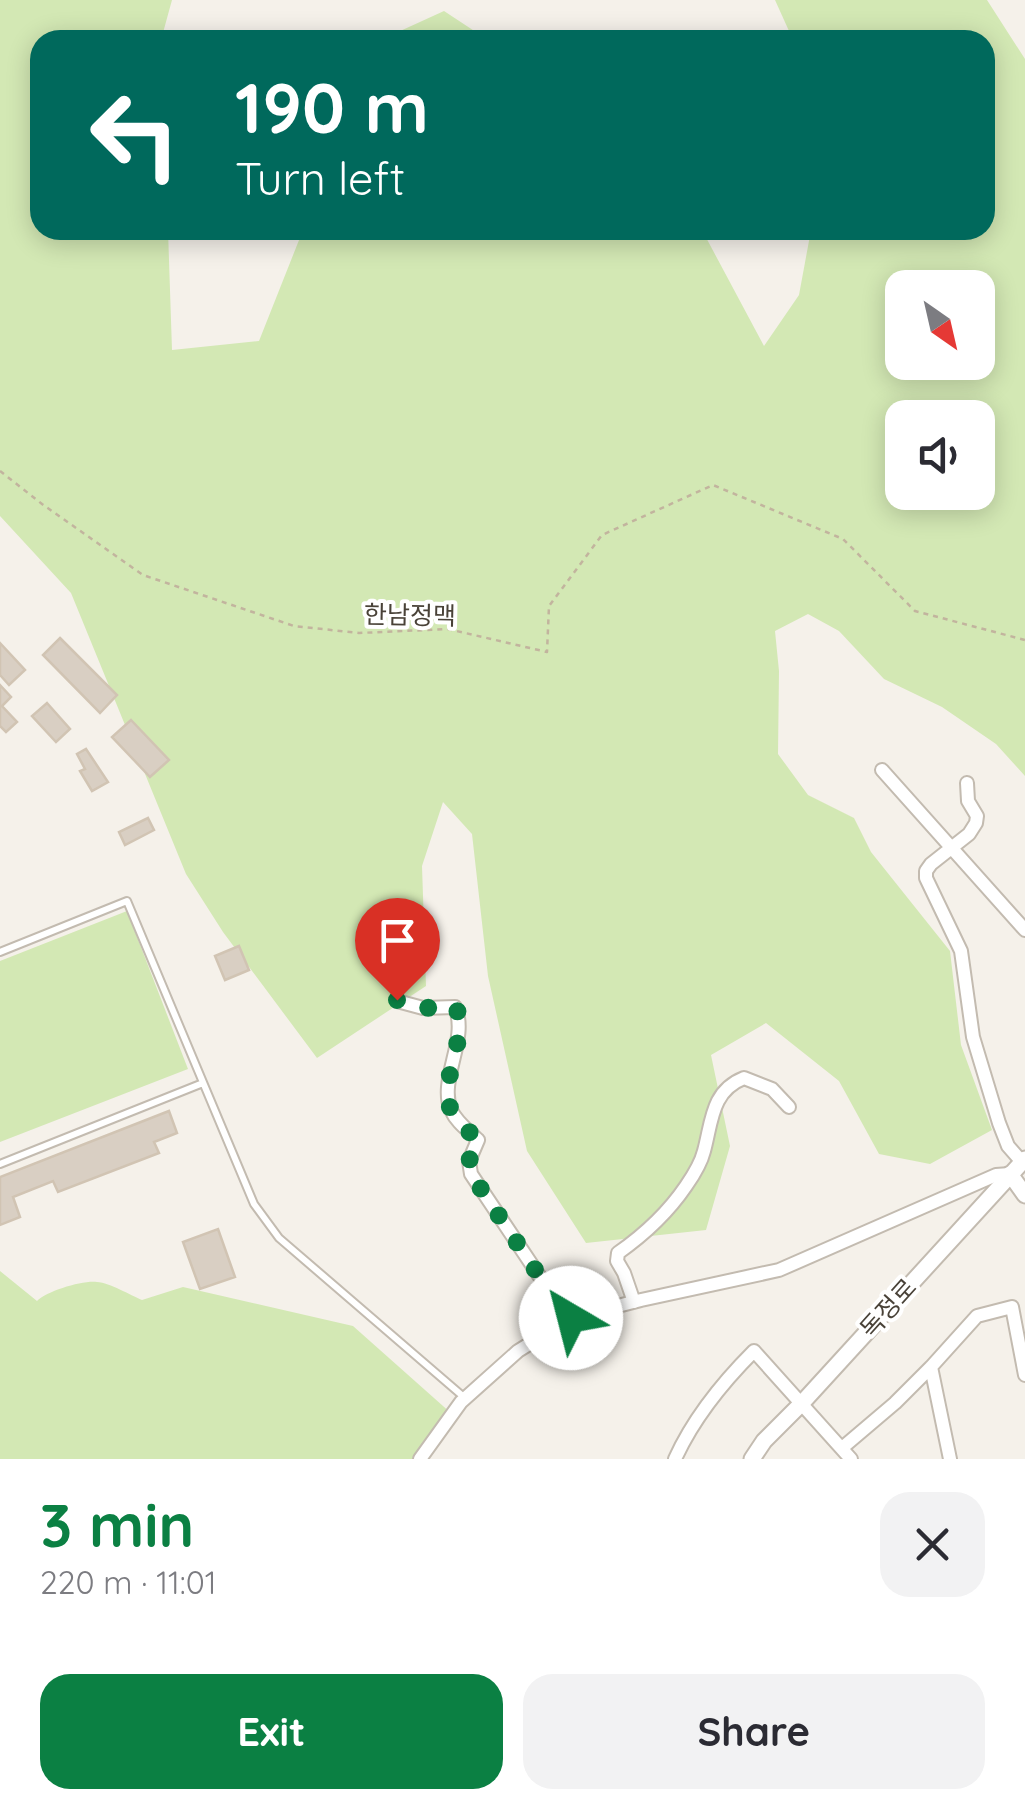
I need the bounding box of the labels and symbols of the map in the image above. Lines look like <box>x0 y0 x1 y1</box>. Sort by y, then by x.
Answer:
north arrow <box>885 270 995 380</box>
street label: 한남정맥 <box>364 598 456 631</box>
pin <box>355 898 440 1001</box>
position arrow <box>519 1266 623 1370</box>
street label: 독정로 <box>853 1272 922 1344</box>

